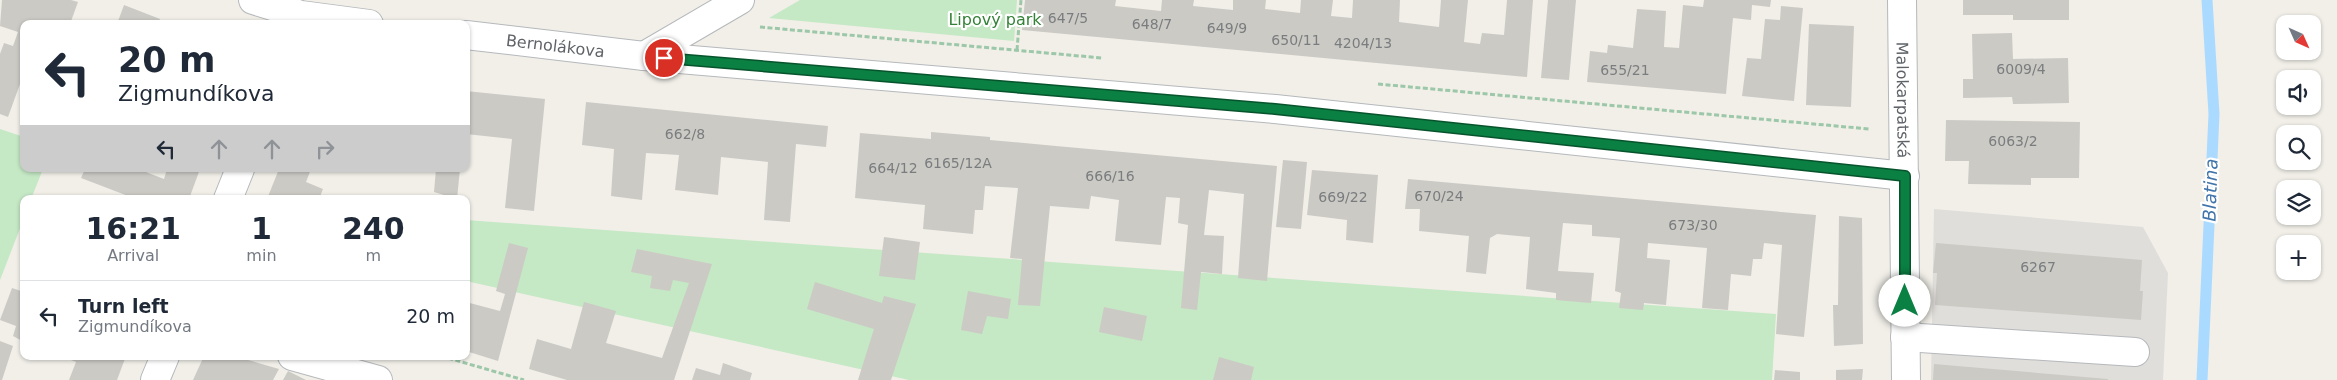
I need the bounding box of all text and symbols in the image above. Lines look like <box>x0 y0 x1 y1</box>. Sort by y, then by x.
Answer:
park label: Lipový park <box>948 10 1042 29</box>
house number: 647/5 <box>1048 10 1088 26</box>
north arrow <box>2276 15 2321 60</box>
map controls <box>2276 15 2321 280</box>
house number: 648/7 <box>1132 16 1172 32</box>
house number: 649/9 <box>1207 20 1247 36</box>
street label: Bernolákova <box>505 30 606 61</box>
house number: 650/11 <box>1271 32 1321 48</box>
house number: 4204/13 <box>1334 35 1392 51</box>
pin <box>643 37 685 79</box>
icon: left <box>35 40 100 105</box>
text: 20 m <box>118 40 215 80</box>
street label: Malokarpatská <box>1893 42 1913 158</box>
icon: arrive <box>650 44 678 72</box>
house number: 6009/4 <box>1996 61 2046 77</box>
house number: 655/21 <box>1600 62 1650 78</box>
button: sound <box>2276 70 2321 115</box>
text: Zigmundíkova <box>118 81 274 106</box>
button: search <box>2276 125 2321 170</box>
house number: 662/8 <box>665 126 705 142</box>
house number: 6063/2 <box>1988 133 2038 149</box>
icon: left <box>152 135 180 163</box>
icon: ahead <box>205 135 233 163</box>
icon: ahead <box>258 135 286 163</box>
icon: right <box>311 135 339 163</box>
house number: 6165/12A <box>924 155 992 171</box>
water label: Blatina <box>2198 158 2222 222</box>
house number: 664/12 <box>868 160 918 176</box>
house number: 666/16 <box>1085 168 1135 184</box>
button: layers <box>2276 180 2321 225</box>
house number: 670/24 <box>1414 188 1464 204</box>
house number: 669/22 <box>1318 189 1368 205</box>
text: 16:21 <box>85 211 181 246</box>
text: 1 <box>251 211 272 246</box>
text: 240 <box>342 211 405 246</box>
house number: 673/30 <box>1668 217 1718 233</box>
button: + <box>2276 235 2321 280</box>
text: Arrival <box>107 246 159 265</box>
text: min <box>246 246 277 265</box>
text: m <box>365 246 381 265</box>
house number: 6267 <box>2020 259 2056 275</box>
position arrow <box>1878 274 1930 326</box>
text: Turn left <box>78 295 169 317</box>
icon: left <box>35 302 63 330</box>
text: 20 m <box>406 305 455 327</box>
text: Zigmundíkova <box>78 317 192 336</box>

